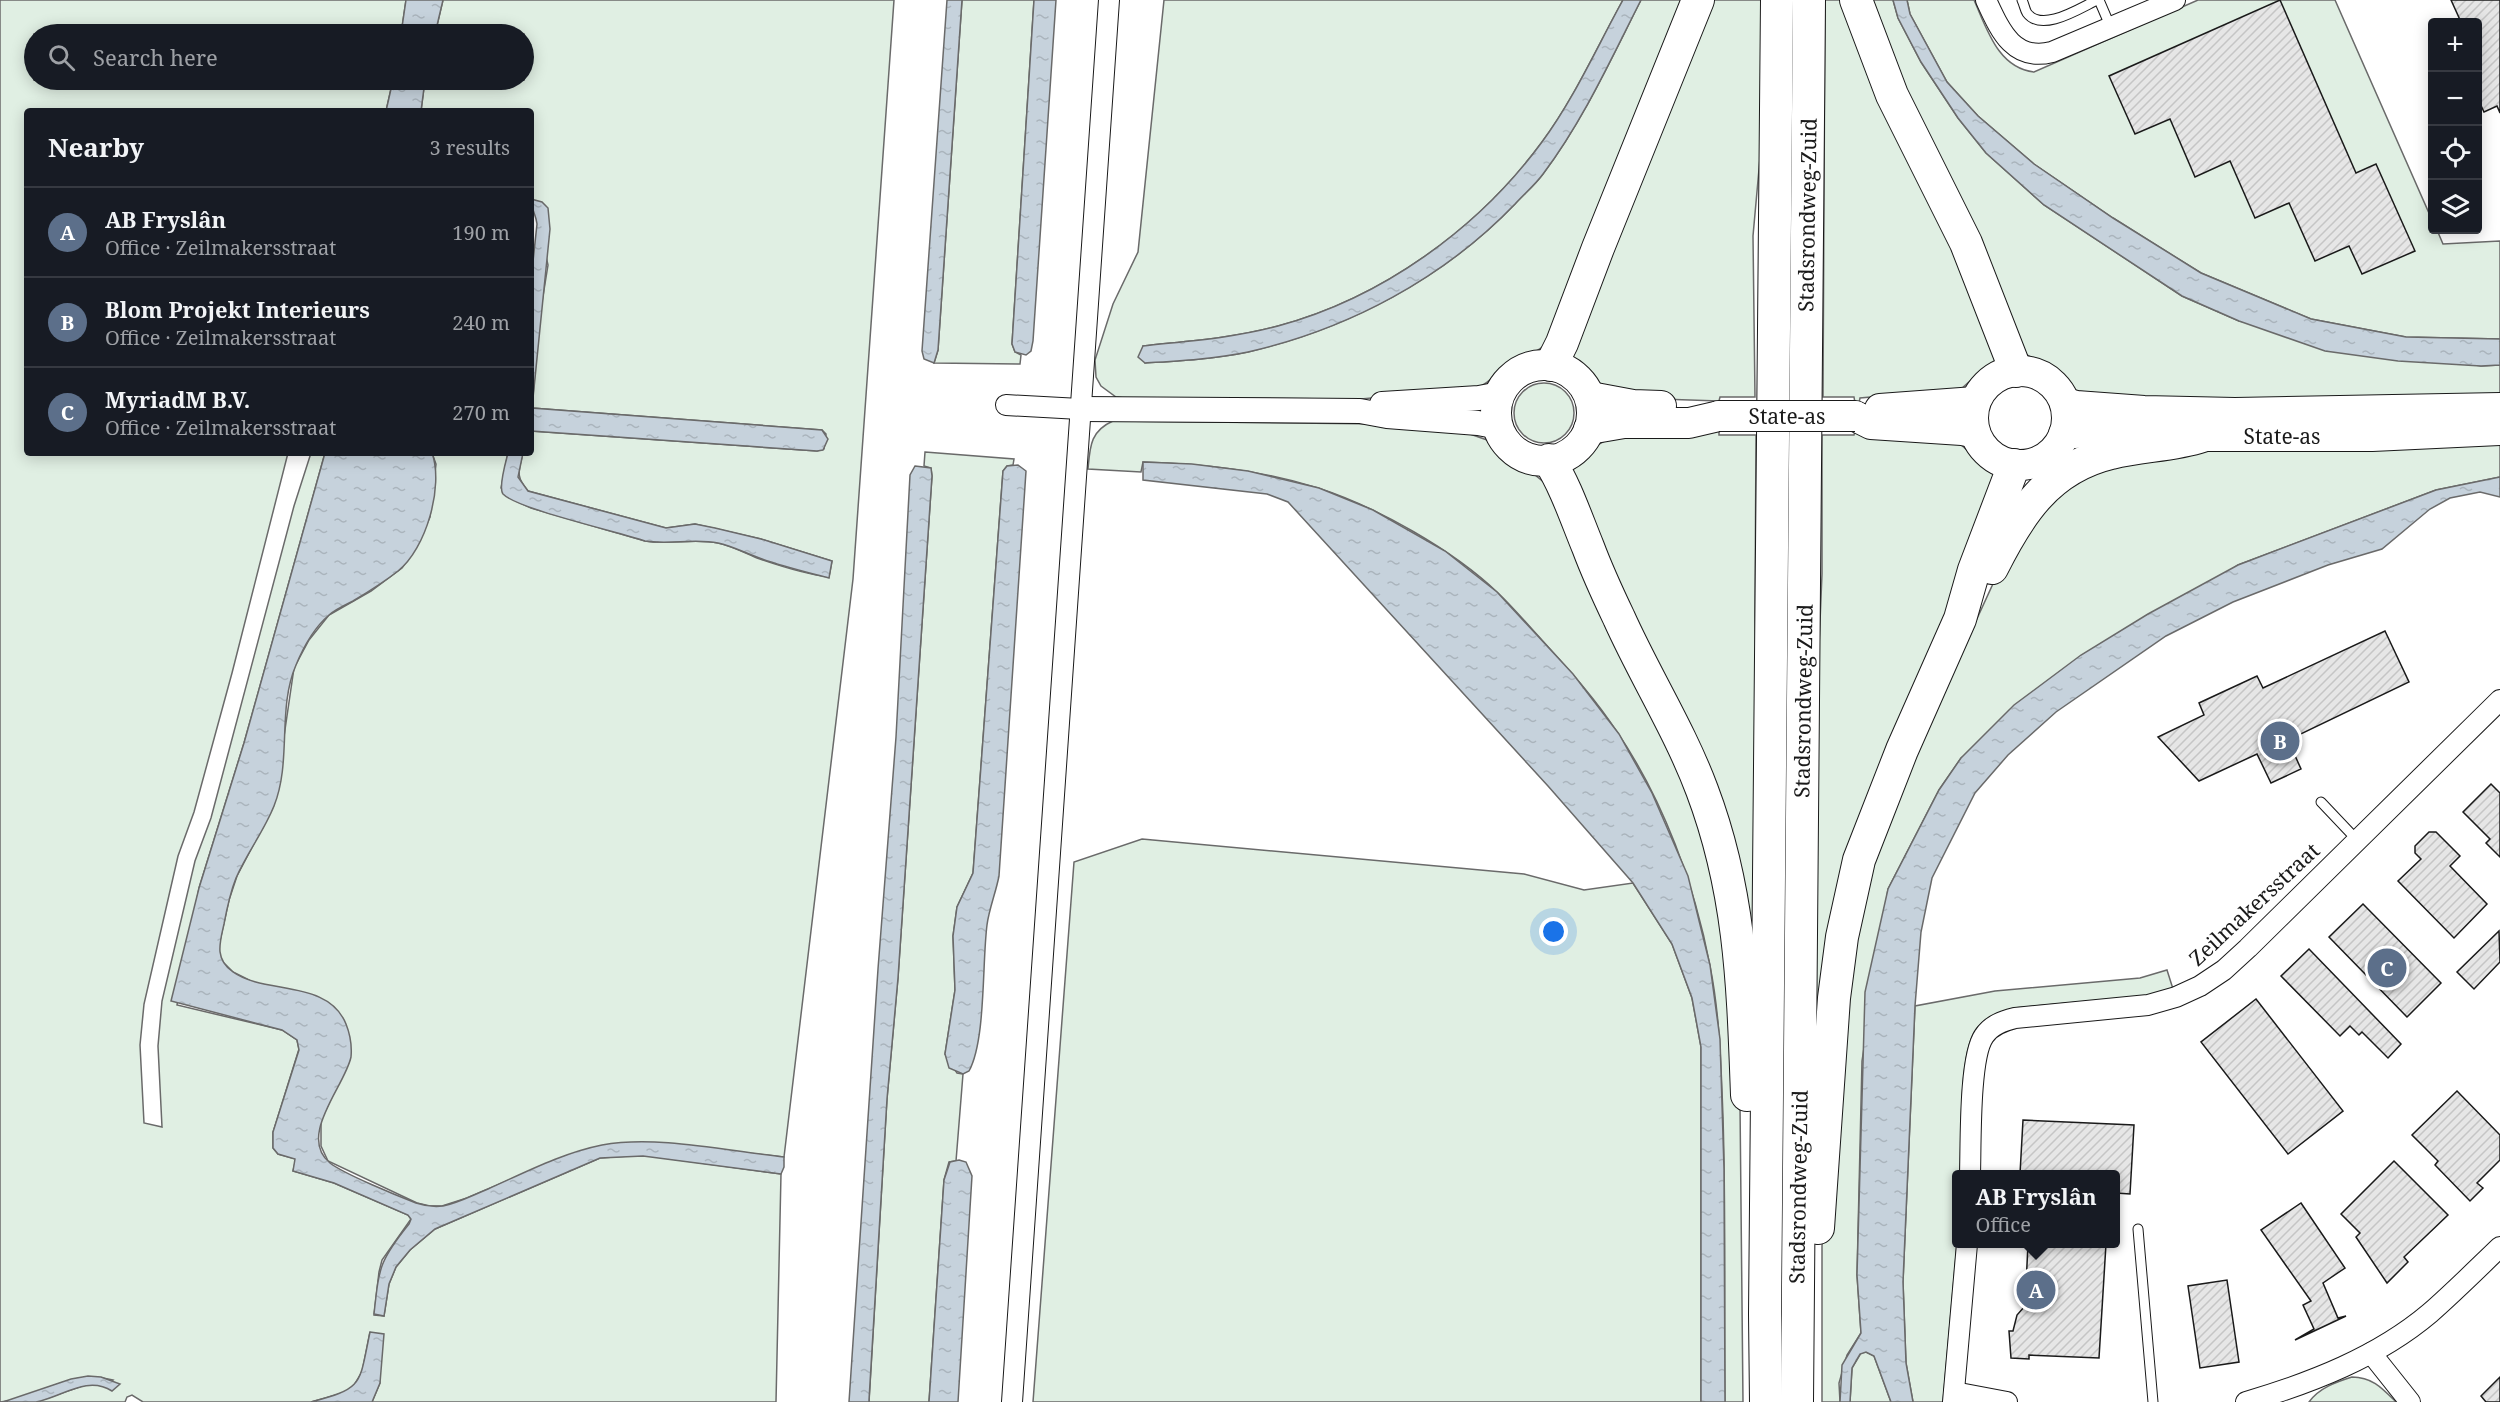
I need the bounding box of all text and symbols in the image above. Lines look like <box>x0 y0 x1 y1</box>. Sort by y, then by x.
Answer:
map controls <box>2428 18 2482 234</box>
button: + <box>2428 18 2482 72</box>
search box <box>24 24 534 90</box>
icon: search <box>45 41 78 74</box>
text: Search here <box>93 42 218 72</box>
button: − <box>2428 72 2482 126</box>
street label: Stadsrondweg-Zuid <box>1791 118 1823 312</box>
button: locate <box>2428 126 2482 180</box>
text: Nearby <box>48 129 144 165</box>
text: 3 results <box>430 134 510 161</box>
button: layers <box>2428 180 2482 234</box>
text: AB Fryslân <box>105 204 226 234</box>
text: A <box>60 219 75 246</box>
text: 190 m <box>452 219 510 246</box>
text: Office · Zeilmakersstraat <box>105 234 336 261</box>
text: Blom Projekt Interieurs <box>105 294 370 324</box>
text: B <box>61 309 74 336</box>
text: 240 m <box>452 309 510 336</box>
text: Office · Zeilmakersstraat <box>105 324 336 351</box>
text: MyriadM B.V. <box>105 384 250 414</box>
text: C <box>61 399 74 426</box>
text: 270 m <box>452 399 510 426</box>
street label: State-as <box>1748 402 1826 430</box>
text: Office · Zeilmakersstraat <box>105 414 336 441</box>
street label: State-as <box>2243 422 2321 450</box>
street label: Stadsrondweg-Zuid <box>1787 604 1819 798</box>
pin: B <box>2260 718 2300 764</box>
street label: Zeilmakersstraat <box>2183 836 2325 972</box>
your location <box>1539 917 1568 946</box>
pin: C <box>2368 946 2406 990</box>
street label: Stadsrondweg-Zuid <box>1782 1090 1814 1284</box>
popup <box>1952 1170 2120 1248</box>
text: AB Fryslân <box>1975 1181 2097 1211</box>
text: Office <box>1975 1211 2031 1238</box>
pin: A <box>2016 1268 2056 1312</box>

